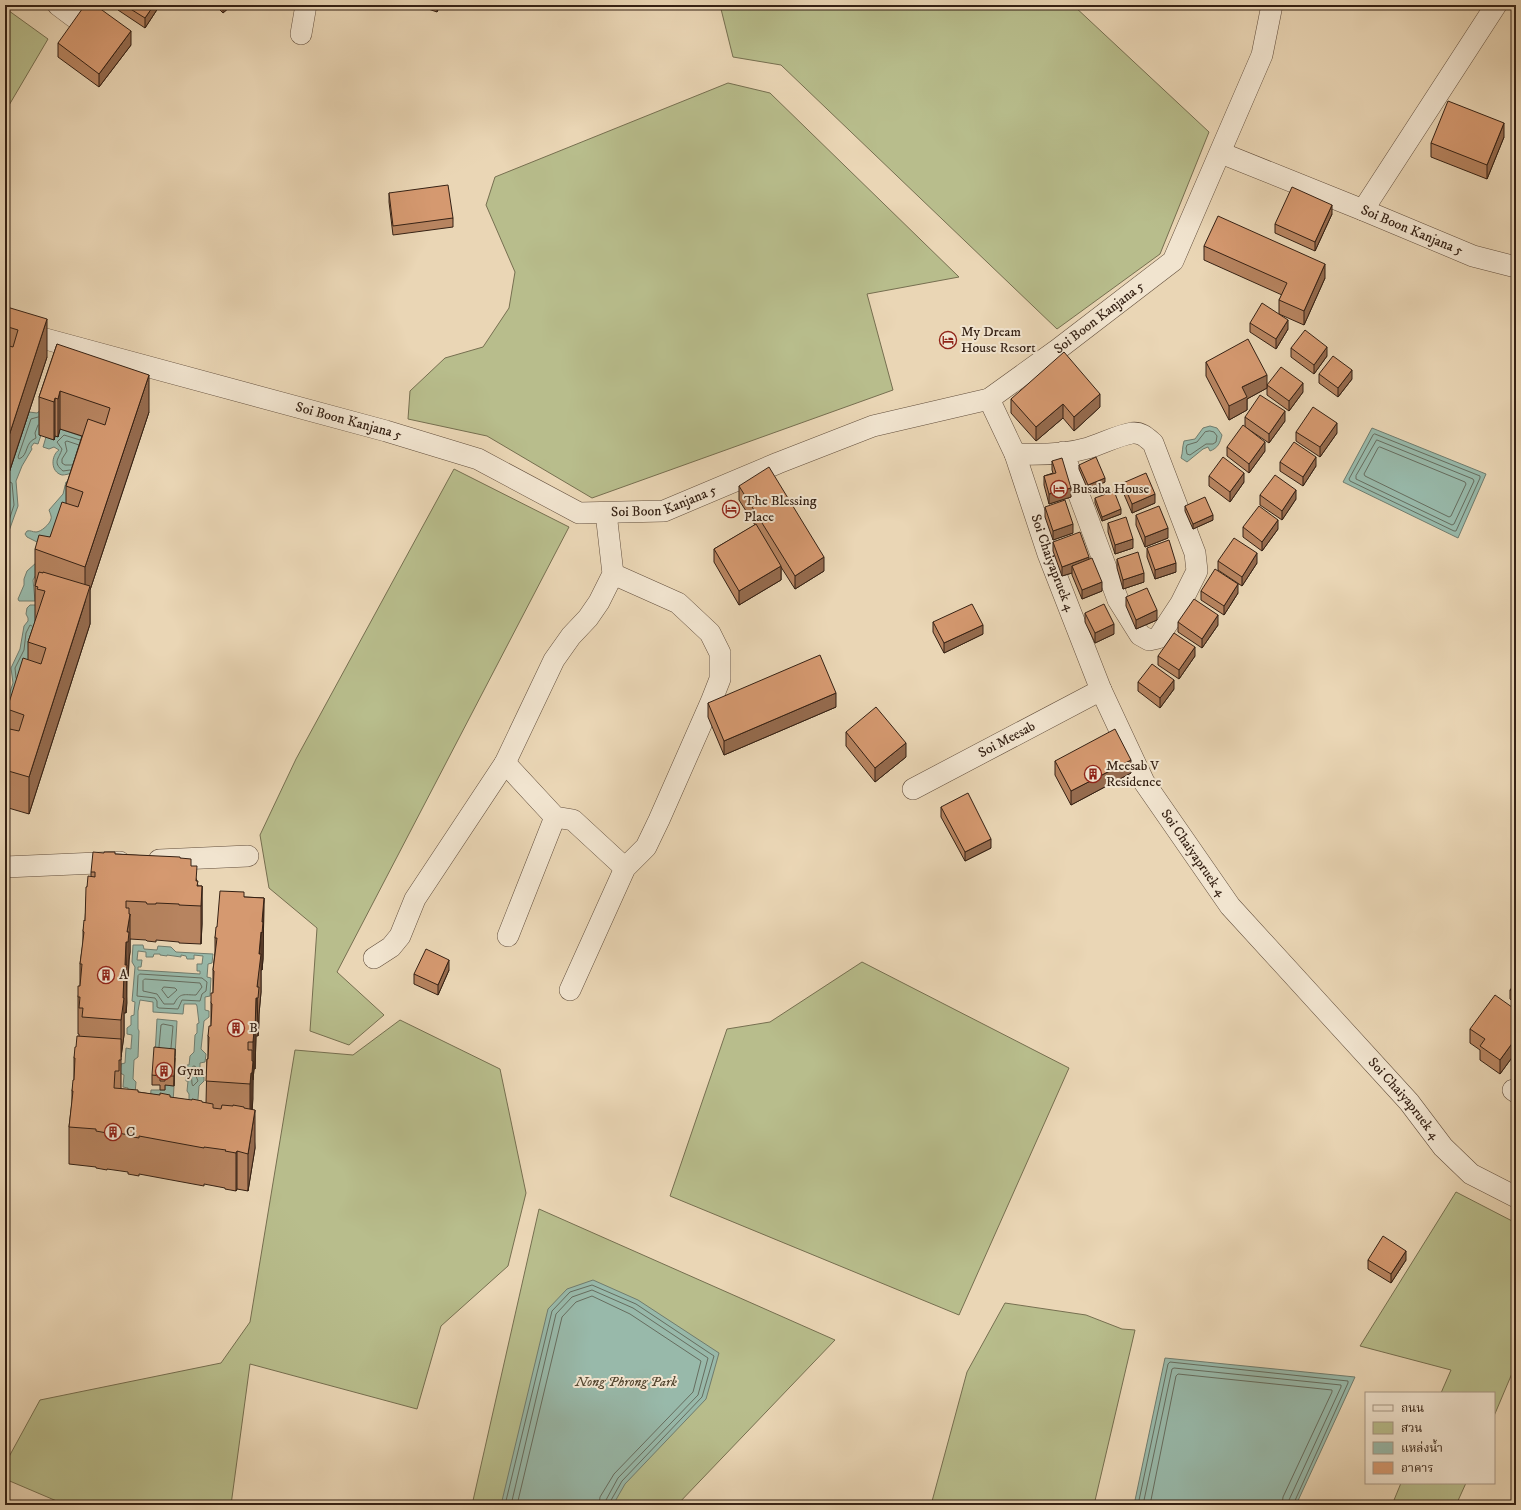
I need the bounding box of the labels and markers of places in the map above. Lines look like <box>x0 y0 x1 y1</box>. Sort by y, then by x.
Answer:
place label: My Dream House Resort <box>961 323 1036 357</box>
hotel icon: My Dream House Resort <box>938 330 958 350</box>
hotel icon: Busaba House <box>1049 479 1069 499</box>
place label: Busaba House <box>1072 480 1150 498</box>
place label: The Blessing Place <box>744 492 817 526</box>
hotel icon: The Blessing Place <box>721 499 741 519</box>
place label: Meesab V Residence <box>1106 757 1161 791</box>
building icon: Meesab V Residence <box>1083 764 1103 784</box>
building icon: A <box>96 965 116 985</box>
place label: A <box>119 966 129 984</box>
building icon: B <box>226 1018 246 1038</box>
place label: B <box>249 1019 258 1037</box>
building icon: Gym <box>154 1061 174 1081</box>
place label: Gym <box>177 1062 204 1080</box>
building icon: C <box>103 1122 123 1142</box>
place label: C <box>126 1123 135 1141</box>

